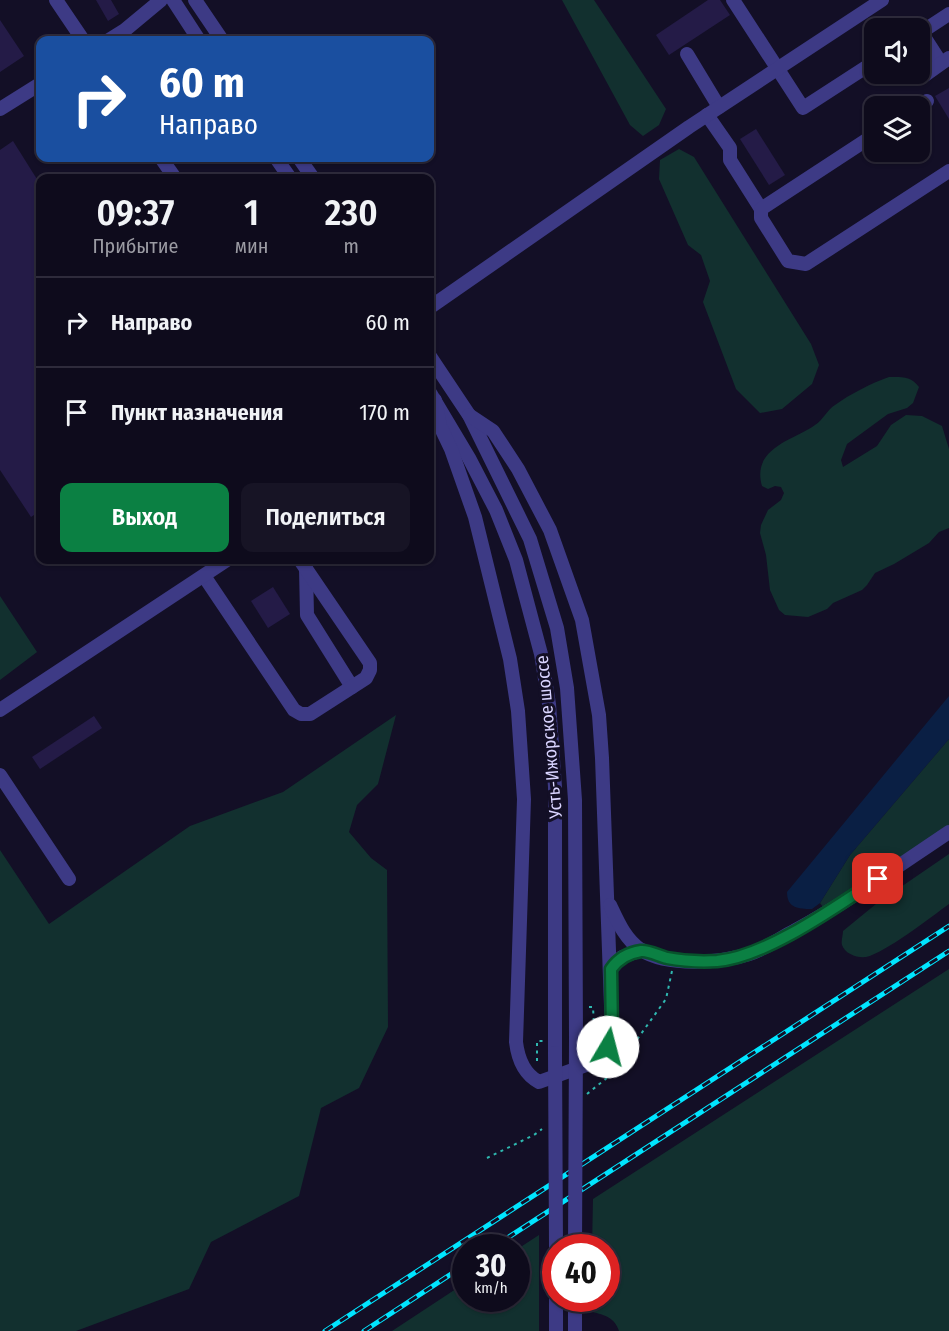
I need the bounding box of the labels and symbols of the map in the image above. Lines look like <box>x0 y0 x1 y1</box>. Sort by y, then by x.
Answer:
street label: Усть-Ижорское шоссе <box>531 654 567 821</box>
pin <box>852 853 903 904</box>
position arrow <box>576 1015 640 1079</box>
speed limit sign: 40 <box>542 1234 620 1312</box>

